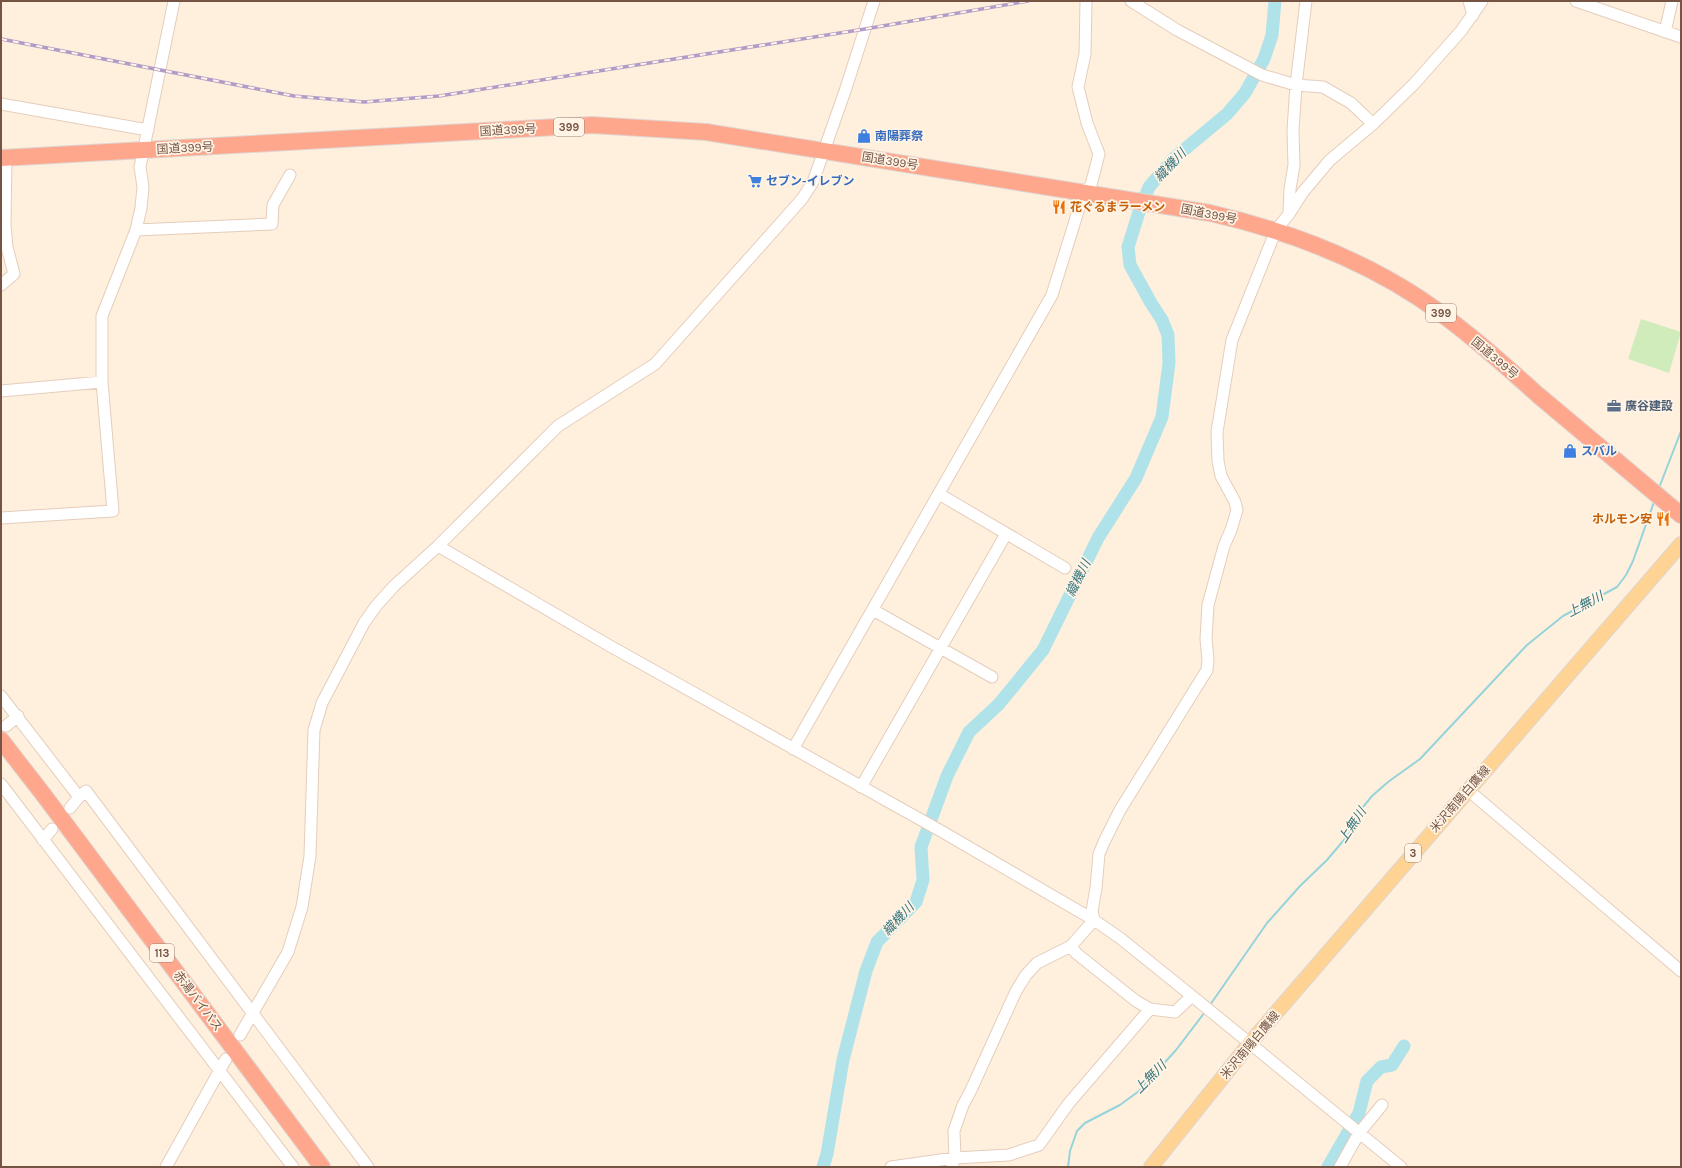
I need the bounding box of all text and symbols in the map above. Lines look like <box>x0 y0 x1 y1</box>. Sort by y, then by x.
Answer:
road number: 399 <box>554 118 584 136</box>
street label: 国道399号 <box>479 122 537 138</box>
shop icon: 南陽葬祭 <box>856 128 872 144</box>
place label: 南陽葬祭 <box>875 129 923 143</box>
street label: 国道399号 <box>156 140 214 156</box>
water label: 織機川 <box>1151 144 1190 184</box>
street label: 国道399号 <box>861 150 919 172</box>
supermarket icon: セブン-イレブン <box>747 173 763 189</box>
place label: セブン-イレブン <box>766 174 854 188</box>
restaurant icon: 花ぐるまラーメン <box>1051 199 1067 215</box>
place label: 花ぐるまラーメン <box>1070 200 1165 214</box>
street label: 国道399号 <box>1180 202 1238 226</box>
road number: 399 <box>1426 304 1456 322</box>
street label: 国道399号 <box>1469 334 1521 382</box>
office icon: 廣谷建設 <box>1606 398 1622 414</box>
place label: 廣谷建設 <box>1625 399 1673 413</box>
shop icon: スバル <box>1562 443 1578 459</box>
place label: スバル <box>1581 444 1617 458</box>
restaurant icon: ホルモン安 <box>1655 511 1671 527</box>
place label: ホルモン安 <box>1592 512 1652 526</box>
water label: 織機川 <box>1063 555 1094 599</box>
water label: 上無川 <box>1564 587 1607 620</box>
street label: 米沢南陽白鷹線 <box>1427 763 1493 835</box>
water label: 上無川 <box>1335 803 1370 845</box>
road number: 3 <box>1405 844 1421 862</box>
water label: 織機川 <box>879 898 918 938</box>
road number: 113 <box>150 944 174 962</box>
street label: 赤湯バイパス <box>171 968 225 1034</box>
street label: 米沢南陽白鷹線 <box>1218 1008 1282 1082</box>
water label: 上無川 <box>1131 1056 1171 1096</box>

